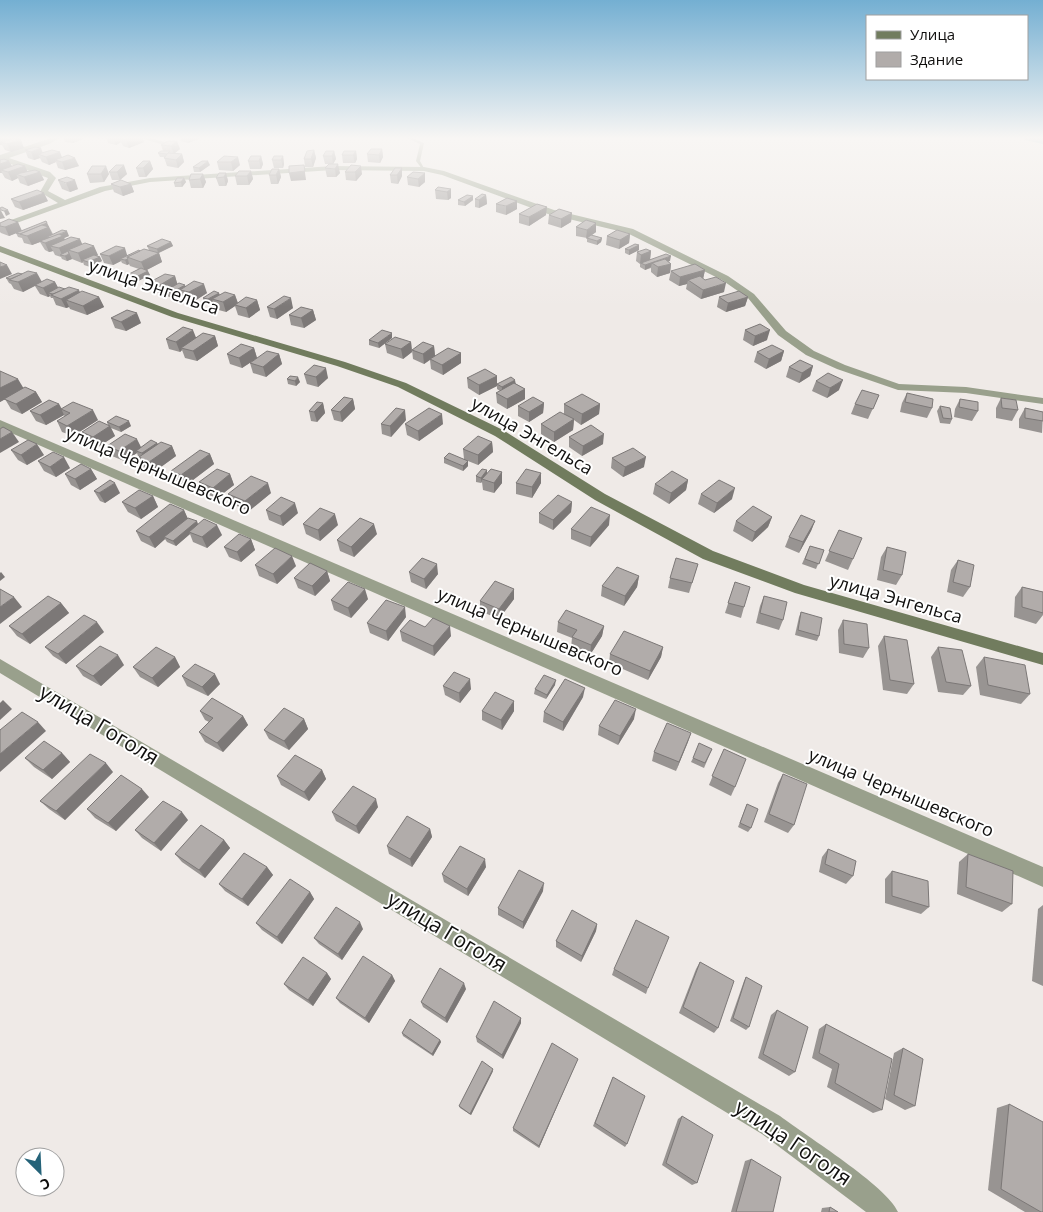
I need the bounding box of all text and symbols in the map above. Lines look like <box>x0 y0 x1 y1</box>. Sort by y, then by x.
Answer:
legend <box>866 15 1028 80</box>
text: Улица <box>910 24 955 44</box>
text: Здание <box>910 49 963 69</box>
street label: улица Энгельса <box>86 252 223 320</box>
street label: улица Энгельса <box>467 391 598 480</box>
street label: улица Чернышевского <box>62 420 255 520</box>
street label: улица Энгельса <box>827 568 965 628</box>
street label: улица Чернышевского <box>434 581 627 681</box>
street label: улица Гоголя <box>34 677 165 771</box>
street label: улица Чернышевского <box>805 742 998 842</box>
street label: улица Гоголя <box>382 884 513 978</box>
street label: улица Гоголя <box>730 1093 857 1192</box>
north arrow <box>15 1147 65 1197</box>
text: С <box>37 1174 53 1195</box>

